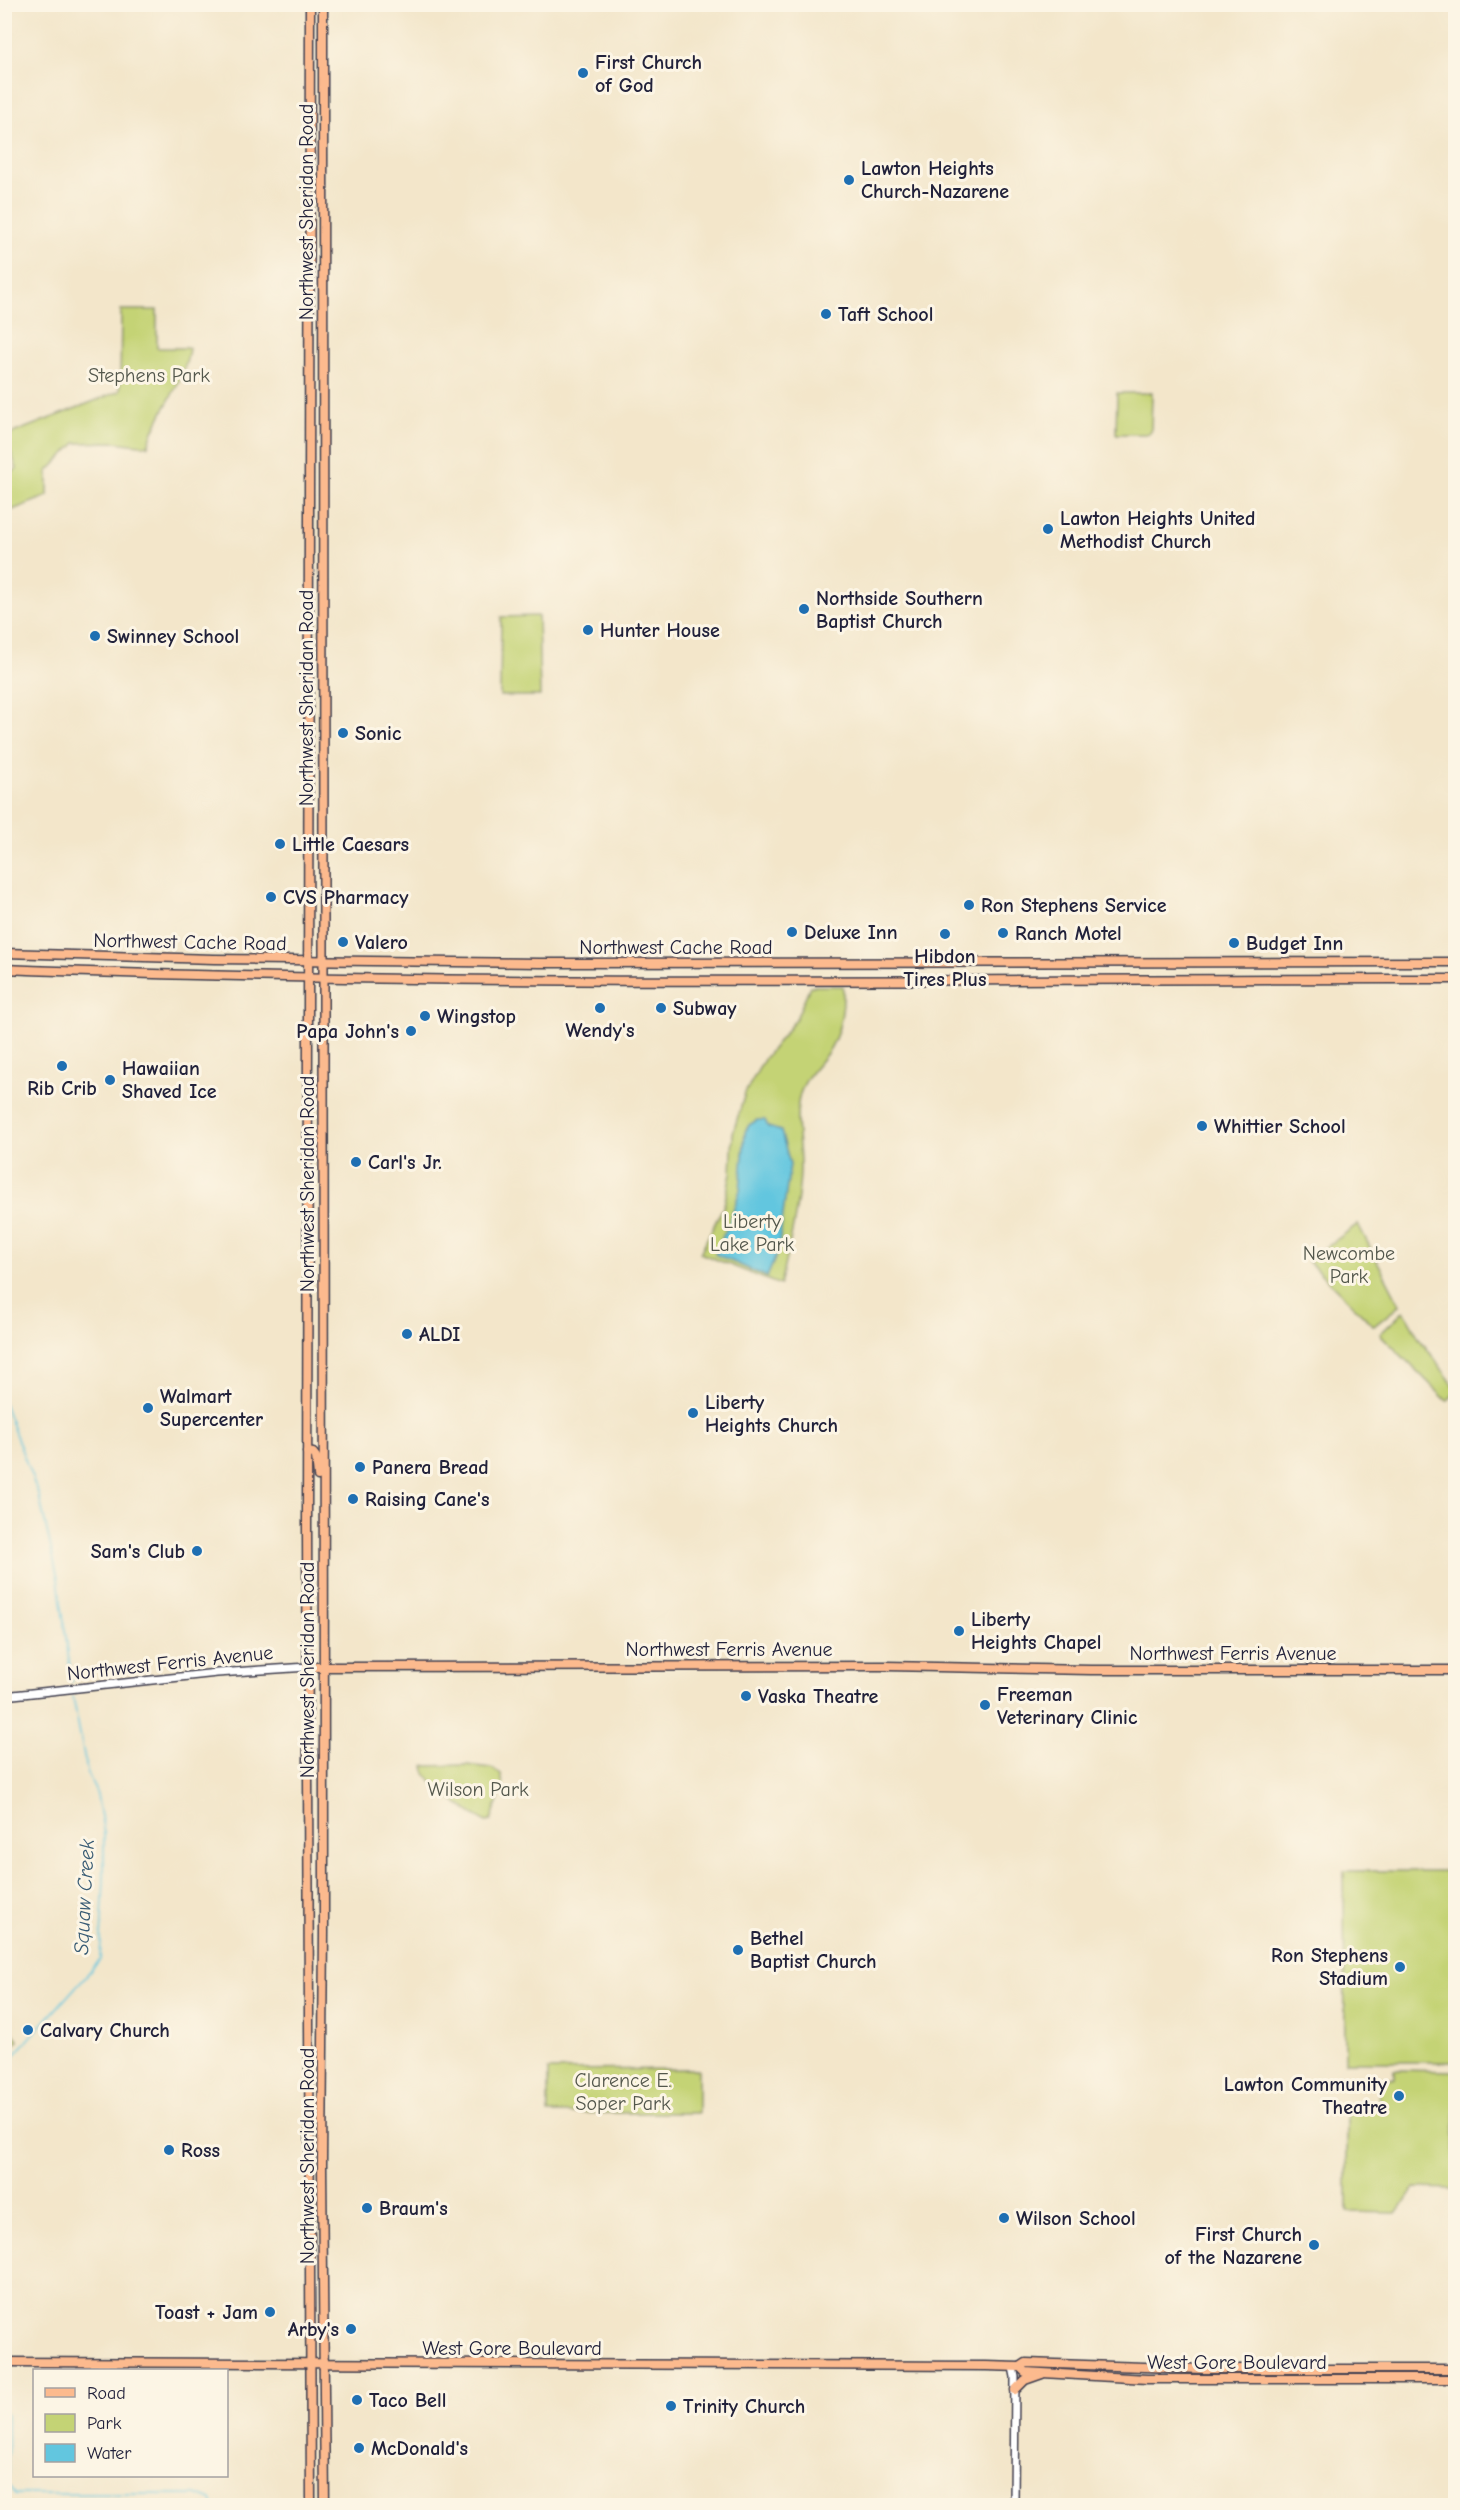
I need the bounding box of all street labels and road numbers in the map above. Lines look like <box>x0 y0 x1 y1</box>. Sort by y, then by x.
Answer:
street label: Northwest Sheridan Road <box>295 104 318 320</box>
street label: Northwest Sheridan Road <box>295 590 318 806</box>
street label: Northwest Cache Road <box>93 929 287 955</box>
street label: Northwest Cache Road <box>579 936 773 959</box>
street label: Northwest Sheridan Road <box>296 1076 319 1292</box>
street label: Northwest Sheridan Road <box>296 1562 319 1778</box>
street label: Northwest Ferris Avenue <box>625 1638 833 1661</box>
street label: Northwest Ferris Avenue <box>66 1641 274 1685</box>
street label: Northwest Ferris Avenue <box>1129 1642 1337 1665</box>
street label: Northwest Sheridan Road <box>296 2048 319 2264</box>
street label: West Gore Boulevard <box>422 2337 602 2360</box>
street label: West Gore Boulevard <box>1147 2351 1327 2374</box>

